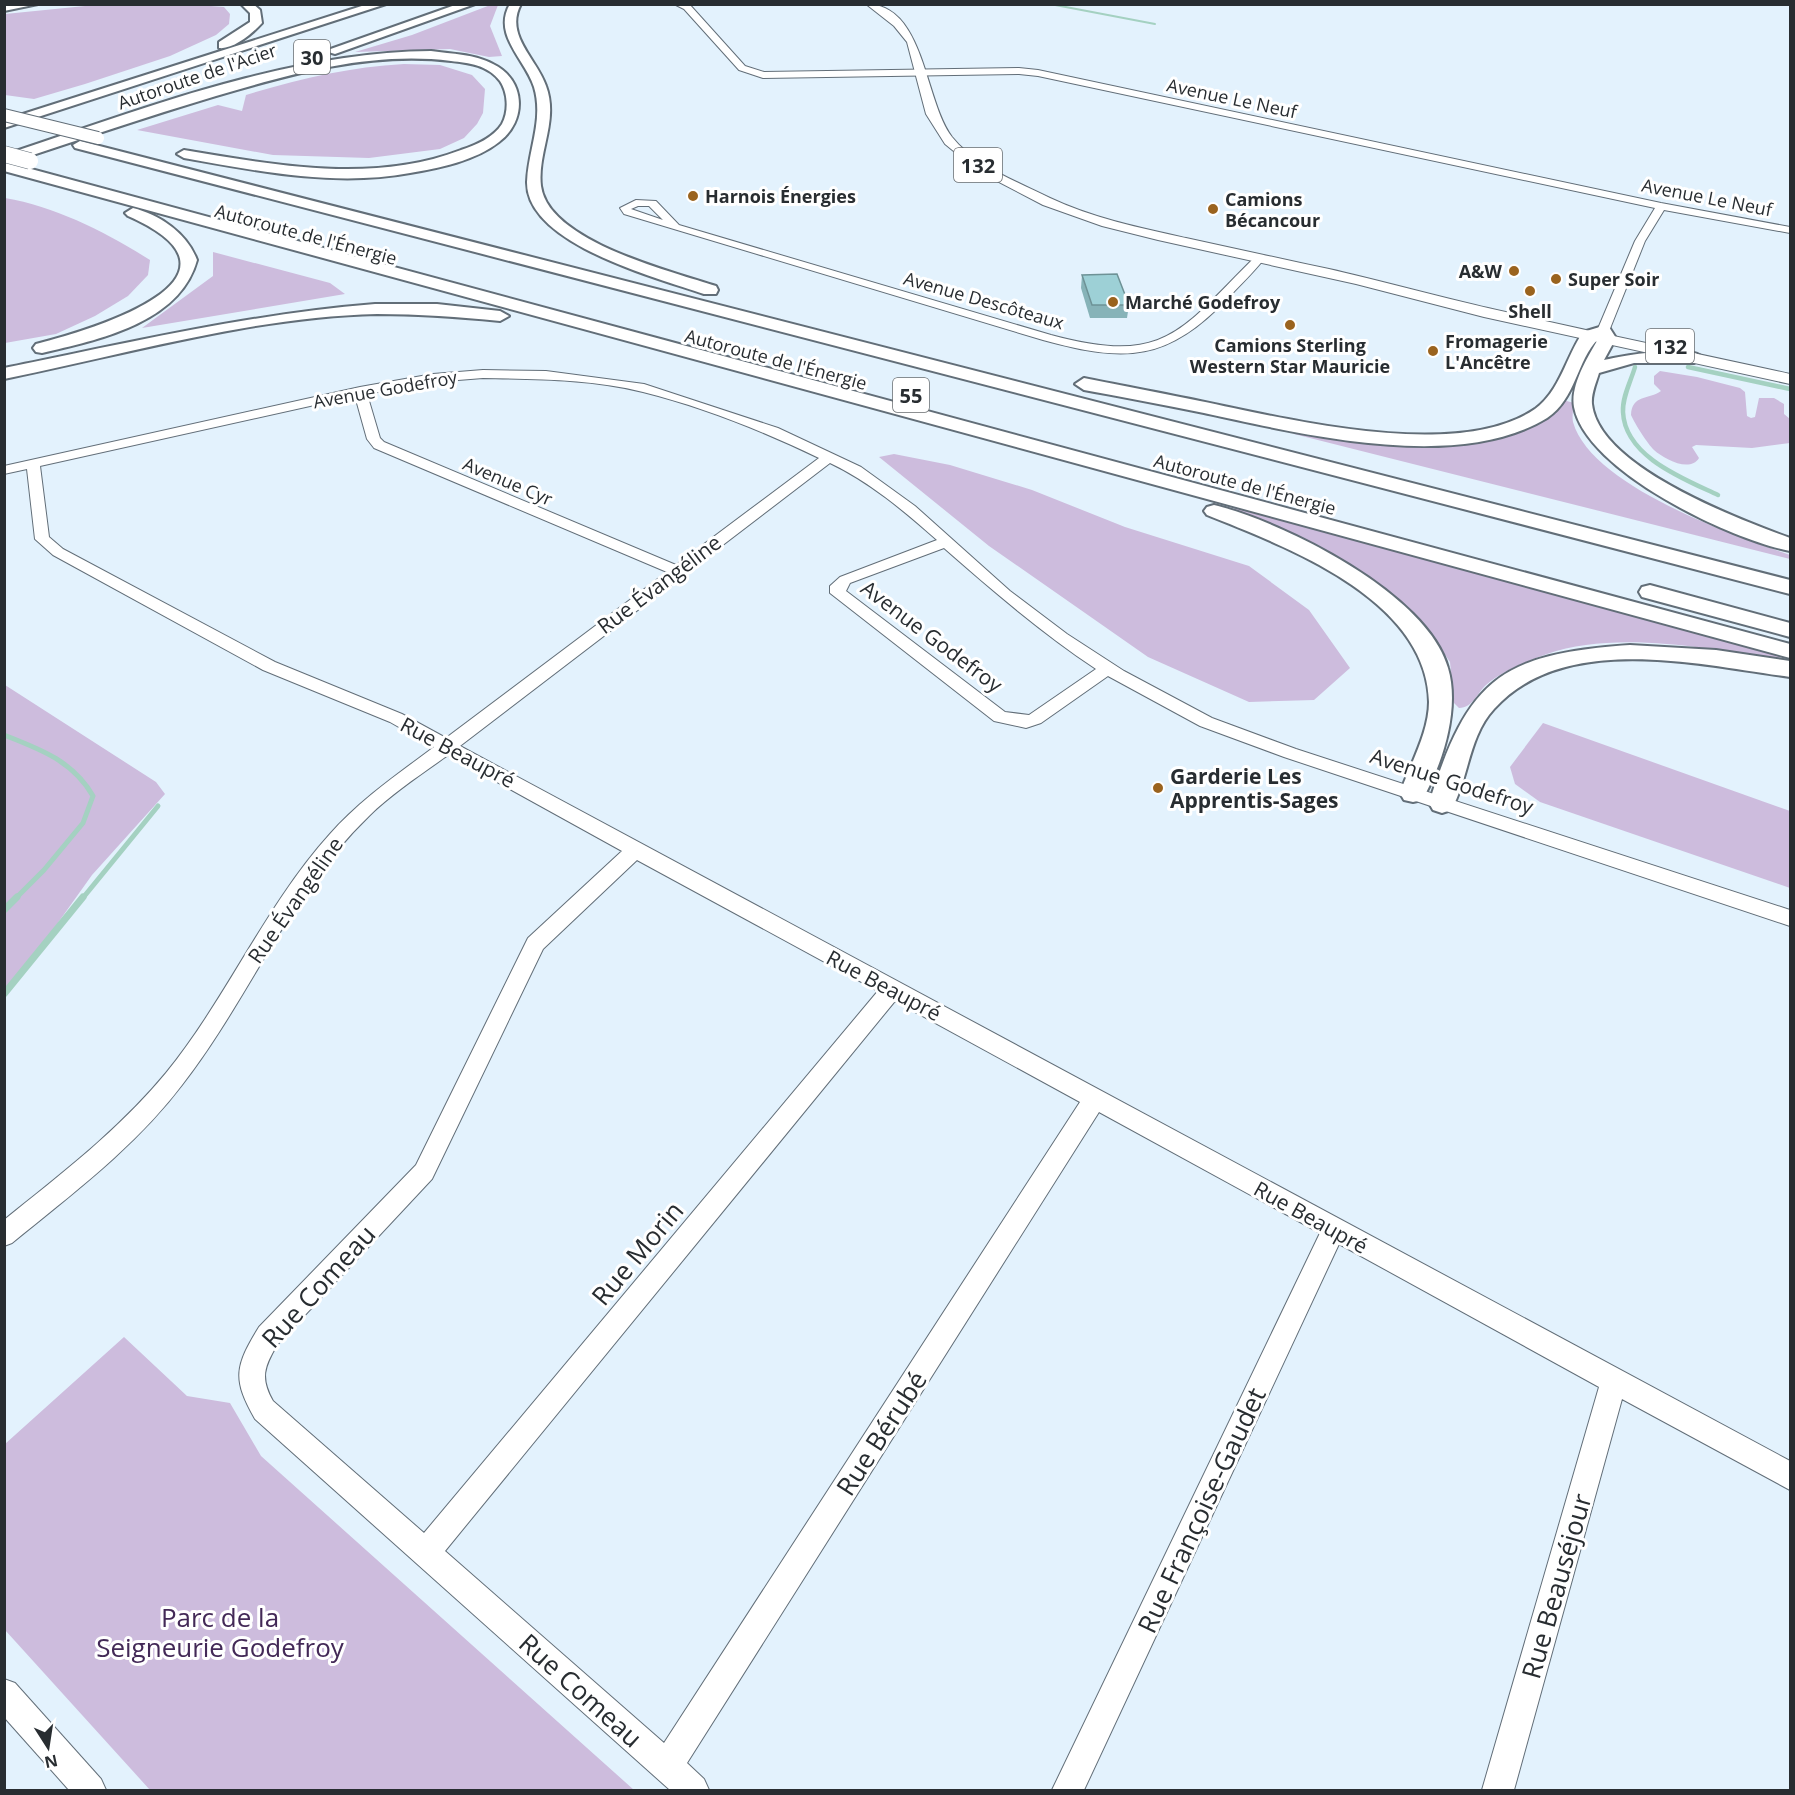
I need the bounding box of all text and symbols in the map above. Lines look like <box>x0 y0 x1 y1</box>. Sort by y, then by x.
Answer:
street label: Autoroute de l'Acier <box>114 37 280 114</box>
road number: 30 <box>294 40 330 74</box>
street label: Avenue Le Neuf <box>1165 73 1300 124</box>
road number: 132 <box>954 148 1002 182</box>
street label: Avenue Le Neuf <box>1640 173 1775 222</box>
place label: Harnois Énergies <box>705 184 856 208</box>
place label: Camions Bécancour <box>1225 187 1320 232</box>
marker: Harnois Énergies <box>686 189 700 203</box>
street label: Autoroute de l'Énergie <box>212 198 400 270</box>
marker: Camions Bécancour <box>1206 202 1220 216</box>
place label: A&W <box>1459 259 1503 283</box>
marker: A&W <box>1507 264 1521 278</box>
street label: Avenue Descôteaux <box>901 266 1067 335</box>
place label: Super Soir <box>1568 267 1659 291</box>
marker: Super Soir <box>1549 272 1563 286</box>
marker: Shell <box>1523 284 1537 298</box>
place label: Marché Godefroy <box>1125 290 1281 314</box>
marker: Marché Godefroy <box>1106 295 1120 309</box>
place label: Shell <box>1508 299 1552 323</box>
marker: Camions Sterling Western Star Mauricie <box>1283 318 1297 332</box>
street label: Autoroute de l'Énergie <box>682 323 870 395</box>
place label: Fromagerie L'Ancêtre <box>1445 329 1548 374</box>
road number: 132 <box>1646 329 1694 363</box>
place label: Camions Sterling Western Star Mauricie <box>1190 333 1390 378</box>
marker: Fromagerie L'Ancêtre <box>1426 344 1440 358</box>
street label: Avenue Godefroy <box>311 364 460 413</box>
road number: 55 <box>893 378 929 412</box>
street label: Autoroute de l'Énergie <box>1151 448 1339 520</box>
street label: Avenue Cyr <box>460 451 557 511</box>
street label: Rue Évangéline <box>591 528 727 640</box>
street label: Avenue Godefroy <box>856 574 1009 699</box>
street label: Rue Beaupré <box>396 710 520 794</box>
street label: Avenue Godefroy <box>1367 741 1538 821</box>
place label: Garderie Les Apprentis-Sages <box>1170 762 1339 814</box>
marker: Garderie Les Apprentis-Sages <box>1151 781 1165 795</box>
street label: Rue Évangéline <box>241 831 349 969</box>
street label: Rue Beaupré <box>822 943 946 1027</box>
street label: Rue Beaupré <box>1249 1174 1373 1260</box>
street label: Rue Morin <box>583 1193 691 1313</box>
street label: Rue Comeau <box>253 1217 383 1355</box>
street label: Rue Bérubé <box>827 1364 935 1502</box>
street label: Rue Françoise-Gaudet <box>1128 1381 1274 1639</box>
street label: Rue Beauséjour <box>1512 1489 1600 1683</box>
park label: Parc de la Seigneurie Godefroy <box>96 1599 345 1665</box>
street label: Rue Comeau <box>512 1625 650 1755</box>
north arrow <box>18 1717 78 1777</box>
text: N <box>42 1750 60 1774</box>

